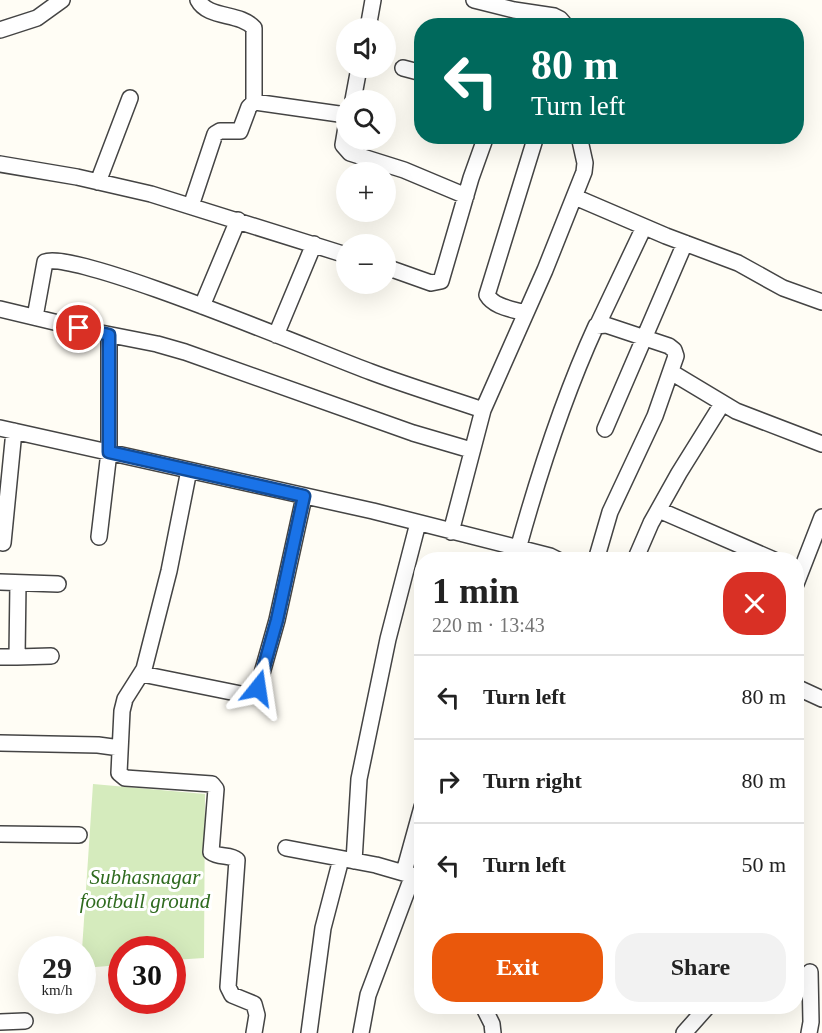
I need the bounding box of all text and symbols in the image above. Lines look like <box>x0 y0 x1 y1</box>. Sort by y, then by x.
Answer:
map controls <box>336 18 396 294</box>
button: sound <box>336 18 396 78</box>
icon: left <box>432 42 510 120</box>
text: 80 m <box>531 42 619 88</box>
button: search <box>336 90 396 150</box>
text: Turn left <box>531 91 625 121</box>
button: + <box>336 162 396 222</box>
button: − <box>336 234 396 294</box>
pin <box>53 302 104 353</box>
icon: arrive <box>62 311 95 344</box>
text: 1 min <box>432 571 519 611</box>
button: close <box>723 572 786 635</box>
text: 220 m · 13:43 <box>432 614 545 636</box>
position arrow <box>226 656 290 720</box>
icon: left <box>432 681 465 714</box>
text: Turn left <box>483 684 566 709</box>
text: 80 m <box>741 684 786 709</box>
icon: right <box>432 765 465 798</box>
text: Turn right <box>483 768 582 793</box>
text: 80 m <box>741 768 786 793</box>
icon: left <box>432 849 465 882</box>
text: Turn left <box>483 852 566 877</box>
text: 50 m <box>741 852 786 877</box>
park label: Subhasnagar football ground <box>80 865 211 913</box>
button: Exit <box>432 933 603 1002</box>
button: Share <box>615 933 786 1002</box>
speed limit sign: 30 <box>108 936 186 1014</box>
text: 29 <box>42 951 72 984</box>
text: km/h <box>42 982 72 998</box>

